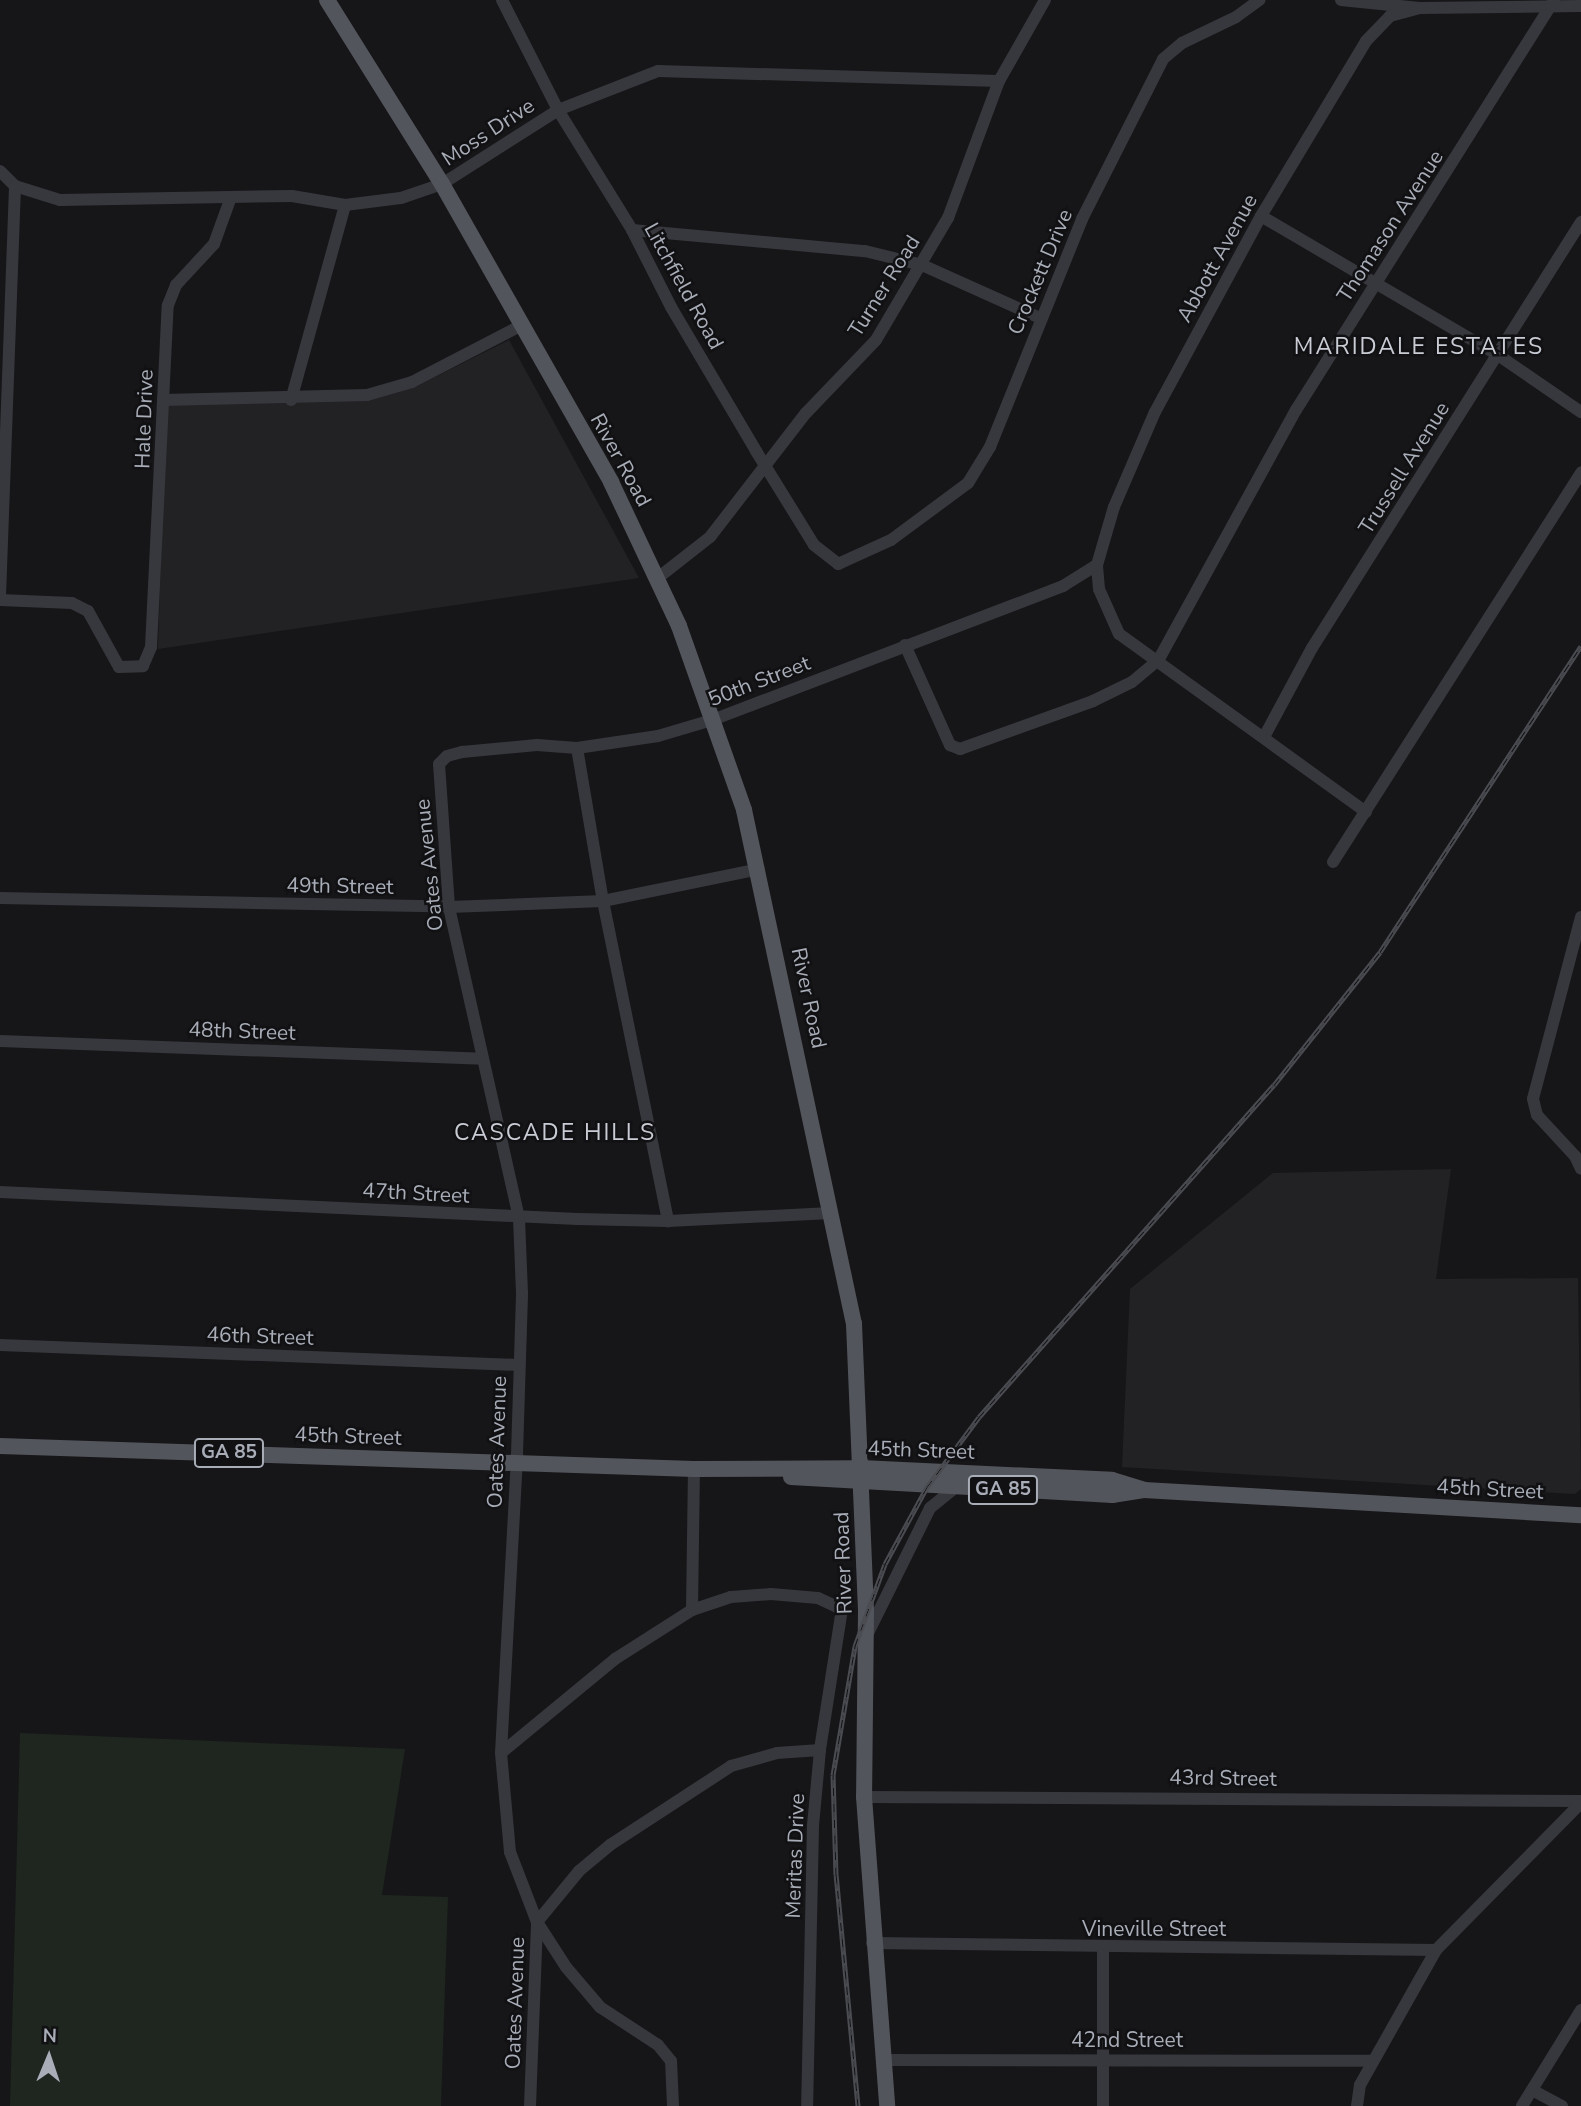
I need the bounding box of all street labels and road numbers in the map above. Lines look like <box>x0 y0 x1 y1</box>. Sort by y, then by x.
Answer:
street label: Moss Drive <box>437 93 539 171</box>
street label: Thomason Avenue <box>1332 145 1448 307</box>
street label: Abbott Avenue <box>1171 190 1263 326</box>
street label: Crockett Drive <box>1002 205 1078 339</box>
street label: Litchfield Road <box>639 218 729 354</box>
street label: Turner Road <box>843 230 925 342</box>
street label: Hale Drive <box>130 369 158 469</box>
street label: Trussell Avenue <box>1353 397 1455 539</box>
street label: River Road <box>585 409 657 511</box>
street label: 50th Street <box>704 650 814 712</box>
street label: Oates Avenue <box>410 798 448 932</box>
street label: 49th Street <box>286 872 394 900</box>
street label: River Road <box>786 945 832 1051</box>
street label: 48th Street <box>188 1017 296 1045</box>
street label: 47th Street <box>362 1178 470 1208</box>
street label: 46th Street <box>206 1322 314 1350</box>
street label: Oates Avenue <box>482 1375 512 1509</box>
street label: 45th Street <box>294 1422 402 1450</box>
street label: 45th Street <box>867 1436 975 1464</box>
road number: GA 85 <box>192 1438 266 1469</box>
road number: GA 85 <box>966 1474 1040 1506</box>
street label: 45th Street <box>1436 1474 1544 1504</box>
street label: River Road <box>829 1511 857 1615</box>
street label: 43rd Street <box>1169 1764 1277 1792</box>
street label: Meritas Drive <box>780 1793 810 1919</box>
street label: Vineville Street <box>1082 1916 1226 1942</box>
street label: Oates Avenue <box>500 1936 530 2070</box>
street label: 42nd Street <box>1071 2027 1183 2053</box>

